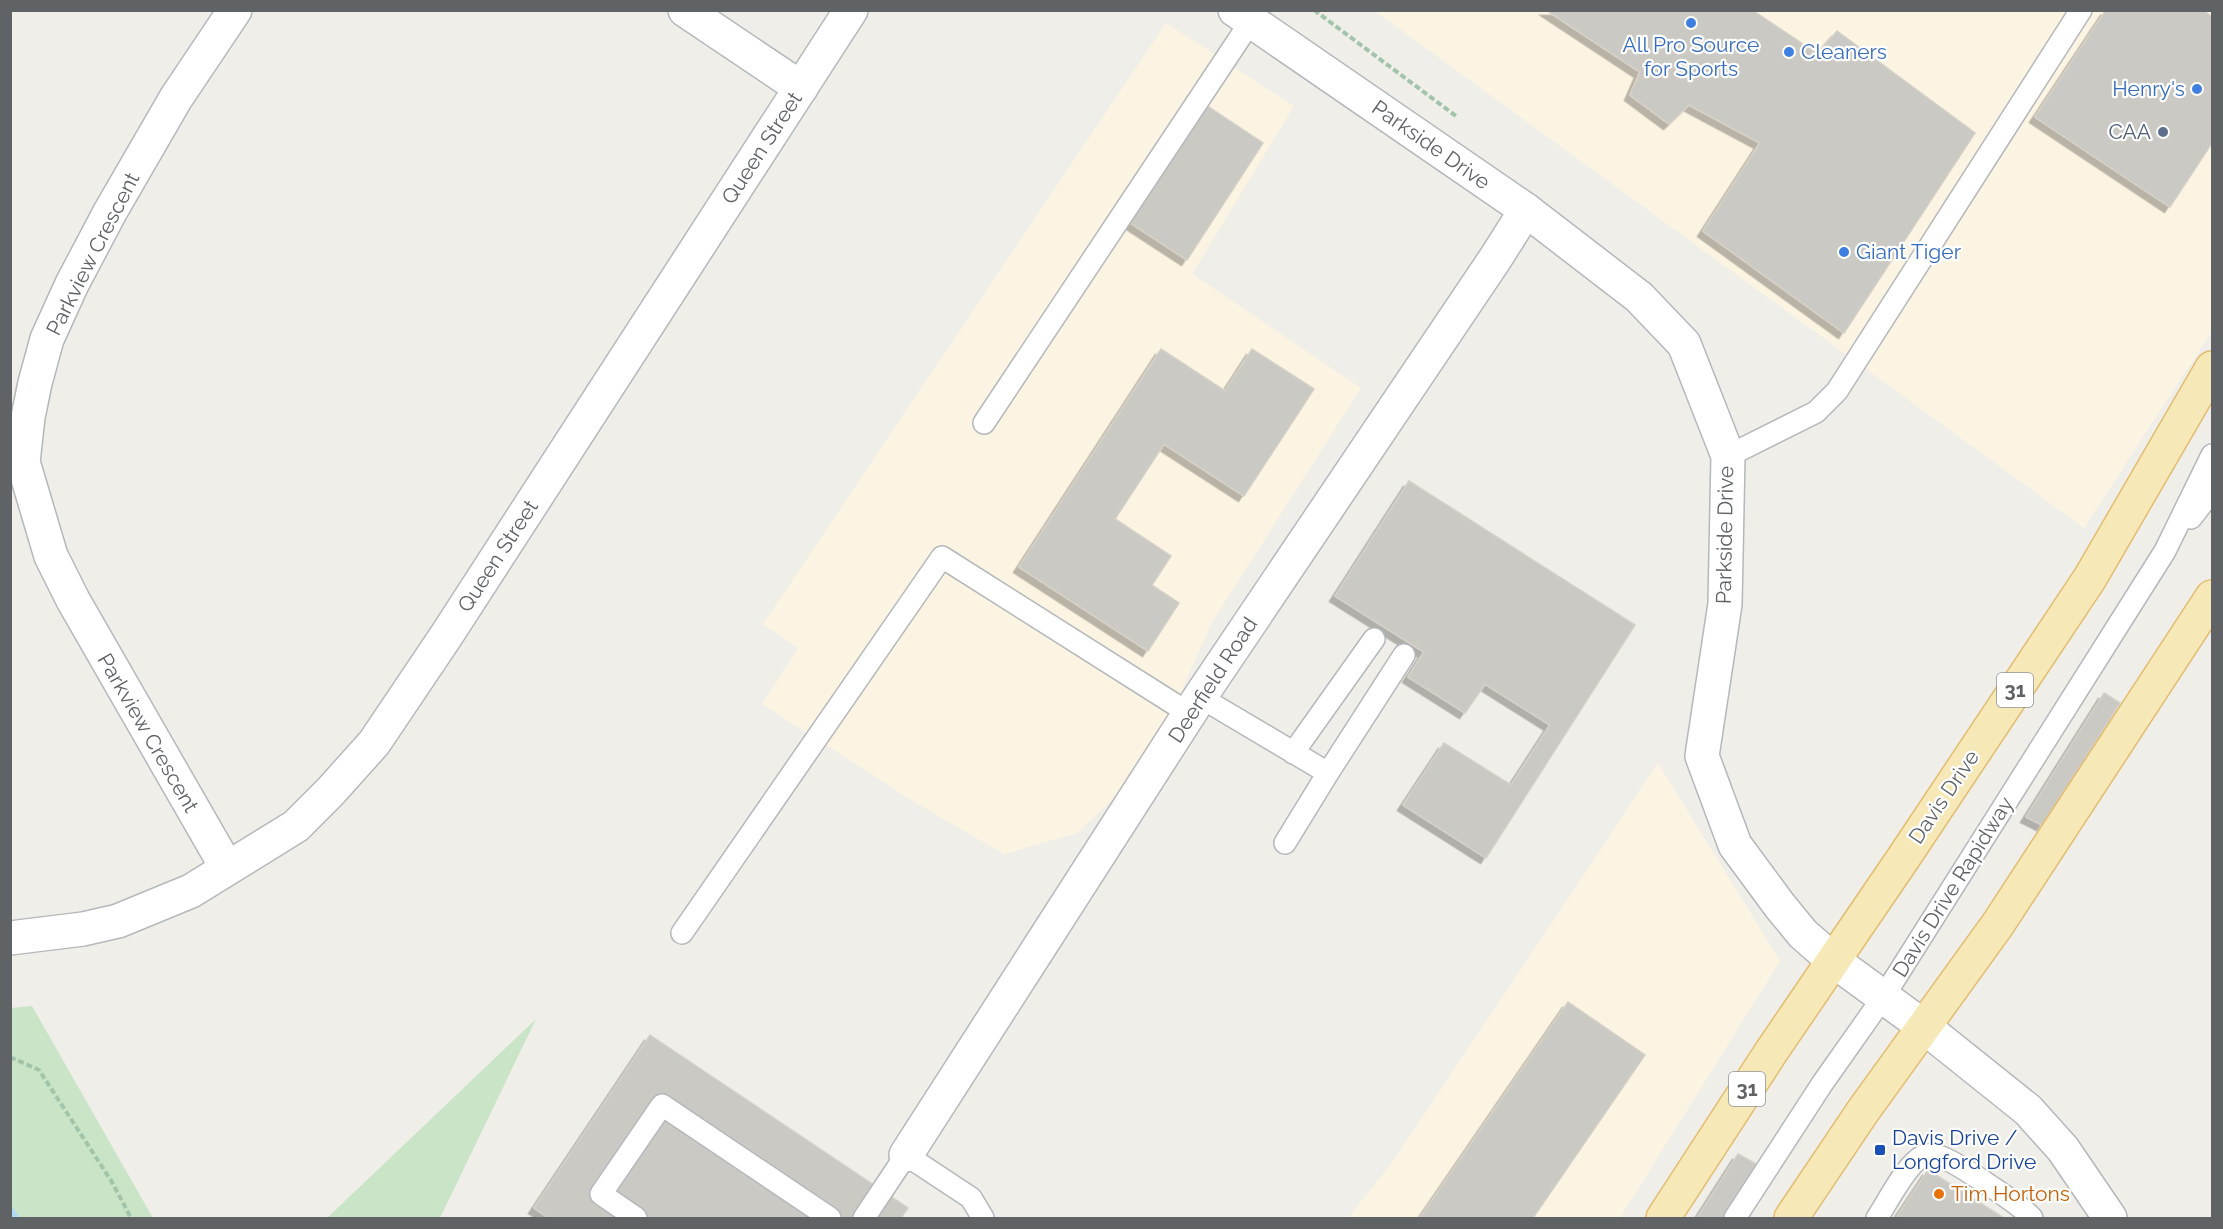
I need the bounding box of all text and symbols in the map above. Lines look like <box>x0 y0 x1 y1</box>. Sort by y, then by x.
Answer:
marker: All Pro Source for Sports <box>1684 16 1698 30</box>
place label: All Pro Source for Sports <box>1623 32 1759 81</box>
place label: Cleaners <box>1801 39 1887 64</box>
marker: Cleaners <box>1782 45 1796 59</box>
place label: Henry's <box>2112 76 2185 101</box>
marker: Henry's <box>2190 82 2204 96</box>
street label: Queen Street <box>716 87 807 208</box>
street label: Parkside Drive <box>1367 95 1495 195</box>
place label: CAA <box>2108 119 2151 144</box>
marker: CAA <box>2156 125 2170 139</box>
street label: Parkview Crescent <box>41 168 144 339</box>
place label: Giant Tiger <box>1856 239 1962 264</box>
marker: Giant Tiger <box>1837 245 1851 259</box>
street label: Parkside Drive <box>1711 466 1738 604</box>
street label: Queen Street <box>452 495 543 616</box>
street label: Deerfield Road <box>1163 612 1262 747</box>
street label: Parkview Crescent <box>93 649 204 817</box>
road number: 31 <box>1997 673 2033 707</box>
street label: Davis Drive <box>1903 745 1984 848</box>
street label: Davis Drive Rapidway <box>1887 792 2018 981</box>
road number: 31 <box>1729 1072 1765 1106</box>
place label: Davis Drive / Longford Drive <box>1892 1125 2036 1174</box>
marker: Davis Drive / Longford Drive <box>1873 1143 1887 1157</box>
place label: Tim Hortons <box>1951 1181 2070 1206</box>
marker: Tim Hortons <box>1932 1187 1946 1201</box>

